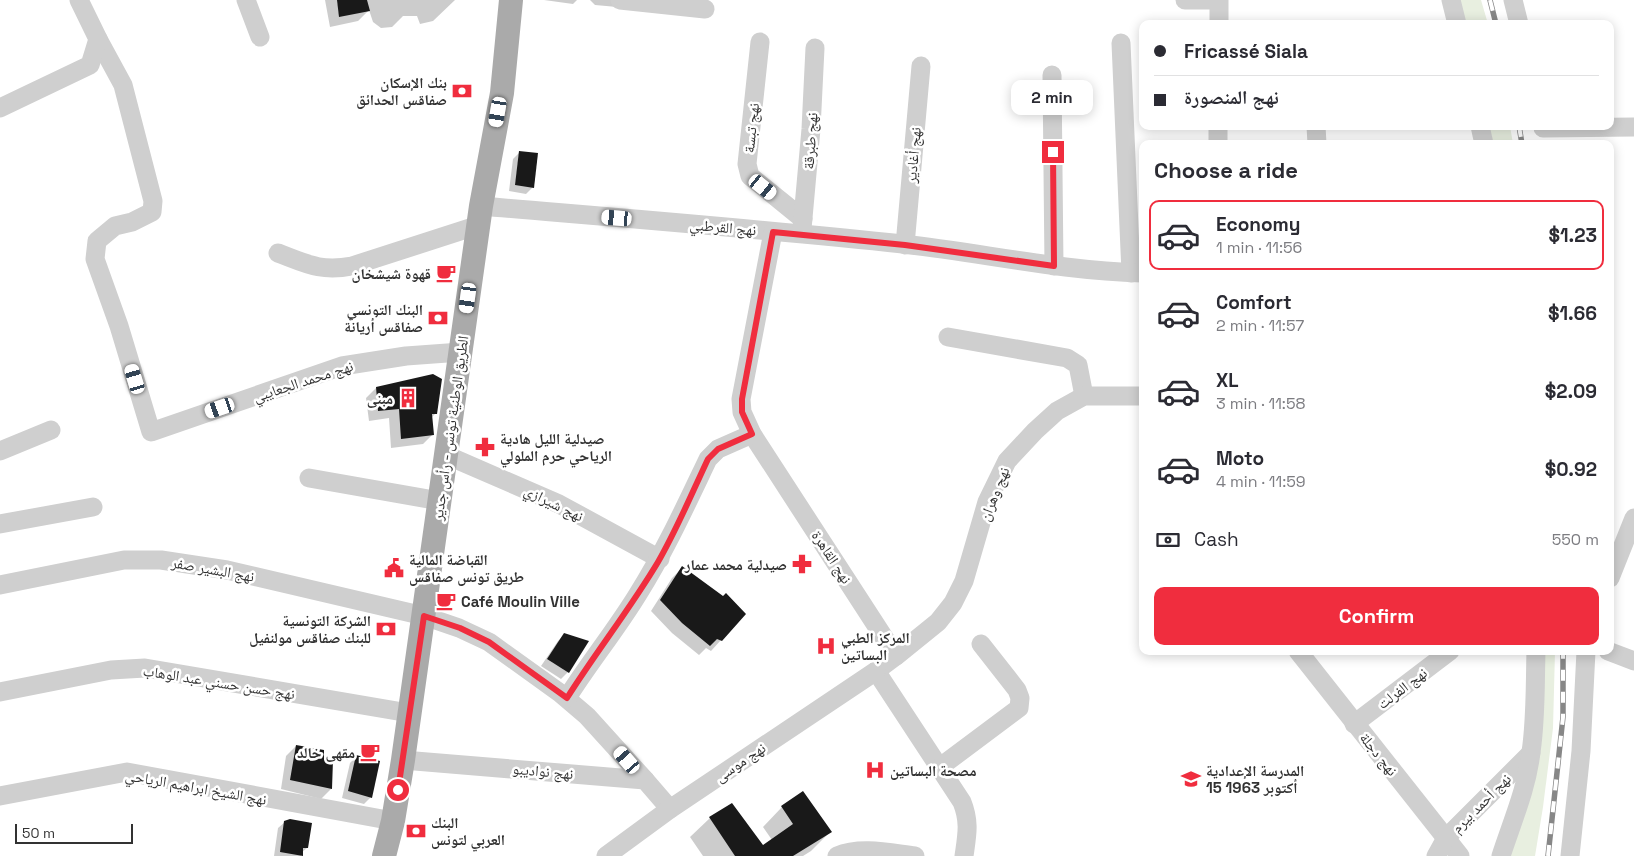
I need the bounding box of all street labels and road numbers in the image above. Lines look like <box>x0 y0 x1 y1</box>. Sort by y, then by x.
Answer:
street label: نهج تبسة <box>739 102 764 154</box>
street label: نهج طبرقة <box>799 112 822 170</box>
street label: نهج أغادير <box>901 126 926 185</box>
street label: نهج القرطبي <box>689 215 757 242</box>
street label: الطريق الوطنية تونس - رأس جدير <box>427 334 473 523</box>
street label: نهج محمد الجعايبي <box>250 356 356 409</box>
street label: نهج وهران <box>975 464 1014 524</box>
street label: نهج شيرازي <box>520 481 587 528</box>
street label: نهج القاهرة <box>807 527 856 588</box>
street label: نهج البشير صفر <box>169 552 256 587</box>
street label: نهج حسن حسني عبد الوهاب <box>141 661 296 706</box>
street label: نهج الفرلت <box>1373 663 1431 714</box>
street label: نهج دجلة <box>1355 729 1402 780</box>
street label: نهج موسى <box>711 738 770 787</box>
street label: نهج نواديبو <box>512 759 574 784</box>
street label: نهج الشيخ ابراهيم الرياحي <box>123 765 268 812</box>
street label: نهج أحمد بيرم <box>1447 769 1516 838</box>

